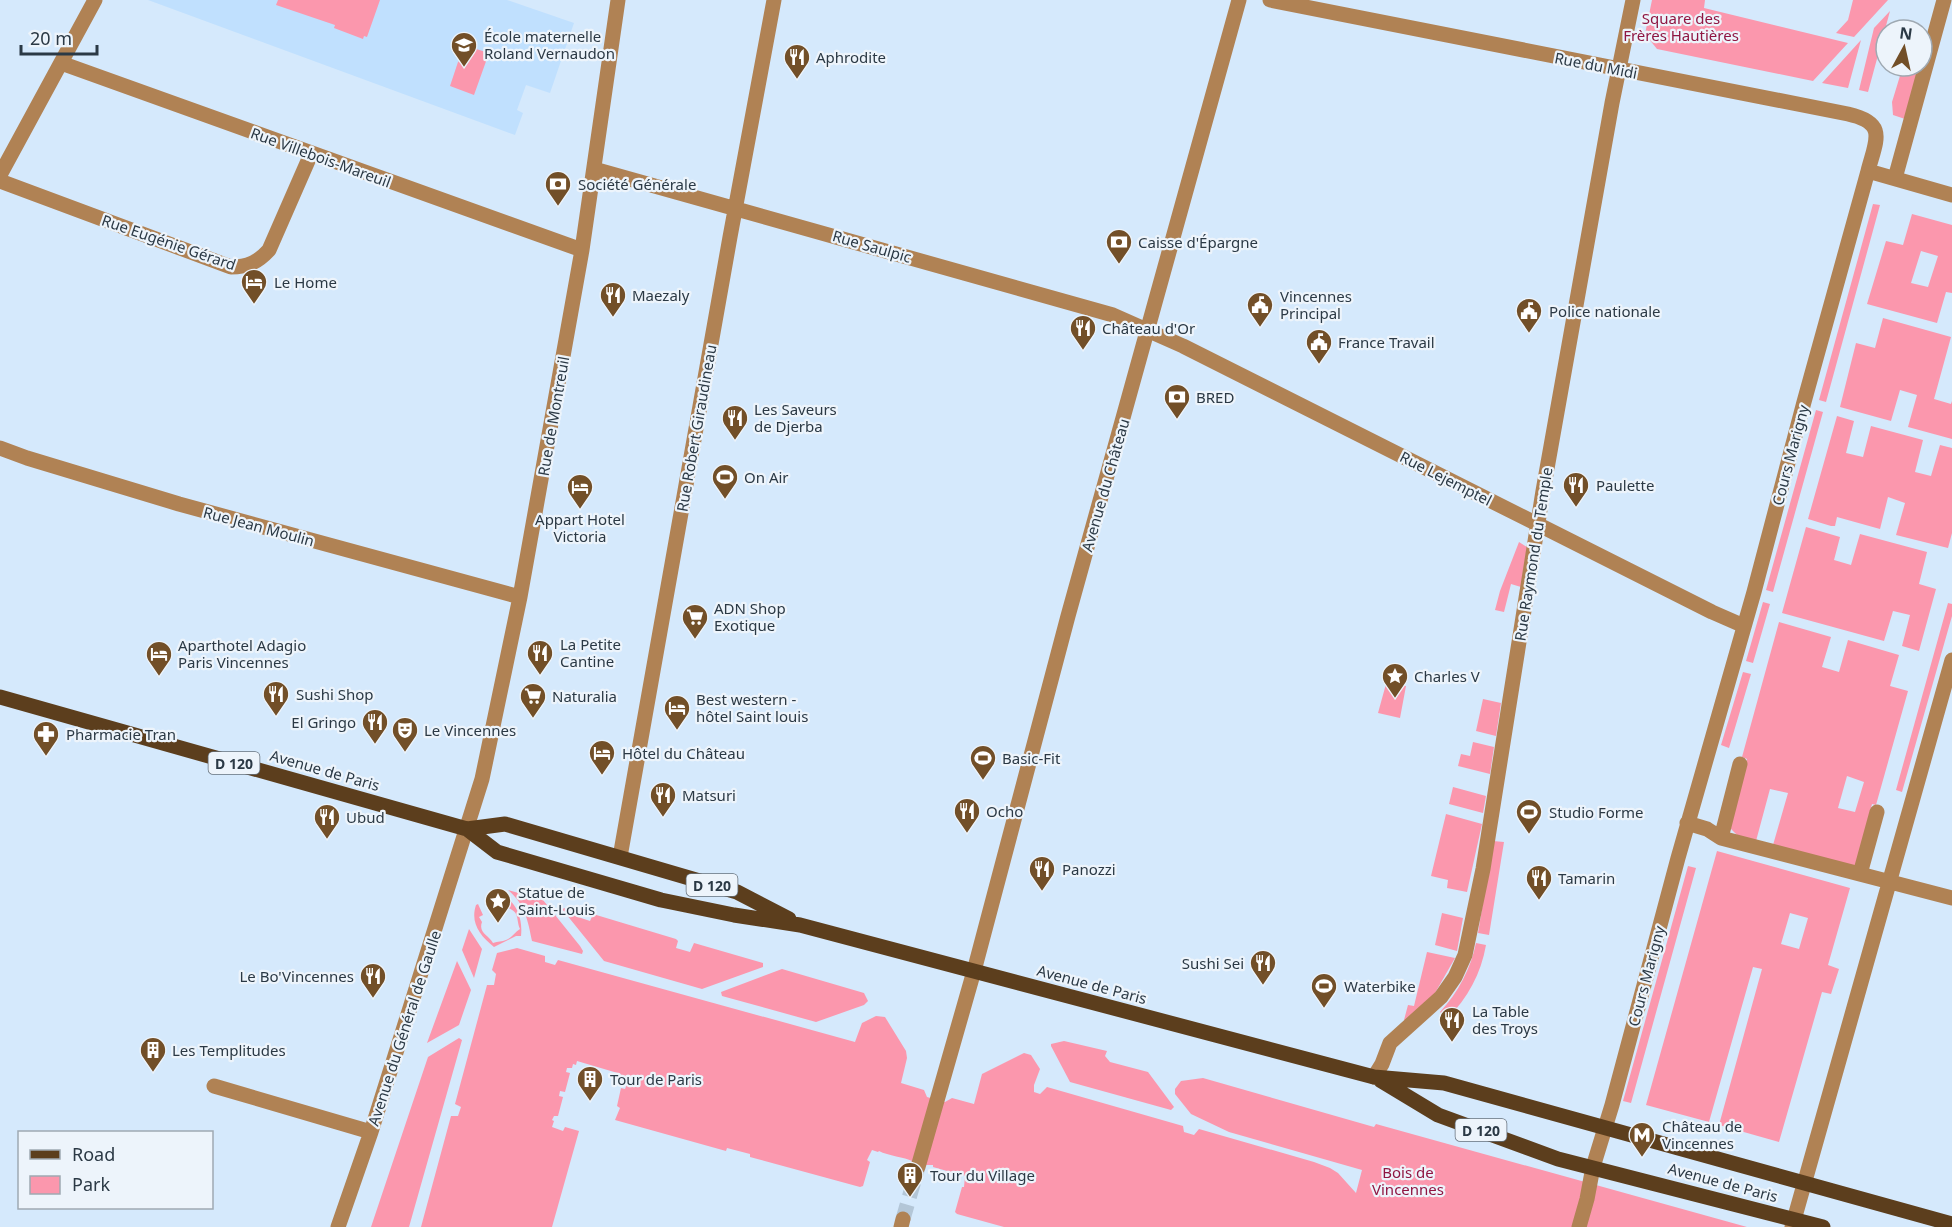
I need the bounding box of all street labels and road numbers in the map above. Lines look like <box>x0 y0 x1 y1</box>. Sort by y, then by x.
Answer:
street label: Rue du Midi <box>1553 47 1639 83</box>
street label: Rue Villebois-Mareuil <box>248 122 394 192</box>
street label: Rue Eugénie Gérard <box>99 210 239 274</box>
street label: Rue Saulpic <box>830 225 914 267</box>
street label: Rue Robert Giraudineau <box>671 343 721 513</box>
street label: Rue de Montreuil <box>533 355 573 477</box>
street label: Cours Marigny <box>1767 402 1813 507</box>
street label: Avenue du Château <box>1076 416 1134 554</box>
street label: Rue Lejemptel <box>1397 446 1495 510</box>
street label: Rue Raymond du Temple <box>1509 466 1557 642</box>
street label: Rue Jean Moulin <box>201 502 317 550</box>
street label: Avenue de Paris <box>268 745 382 795</box>
road number: D 120 <box>208 752 260 774</box>
road number: D 120 <box>686 874 738 896</box>
street label: Cours Marigny <box>1623 923 1669 1028</box>
street label: Avenue du Général de Gaulle <box>363 928 445 1128</box>
street label: Avenue de Paris <box>1035 960 1149 1008</box>
road number: D 120 <box>1456 1119 1506 1141</box>
street label: Avenue de Paris <box>1666 1158 1780 1206</box>

